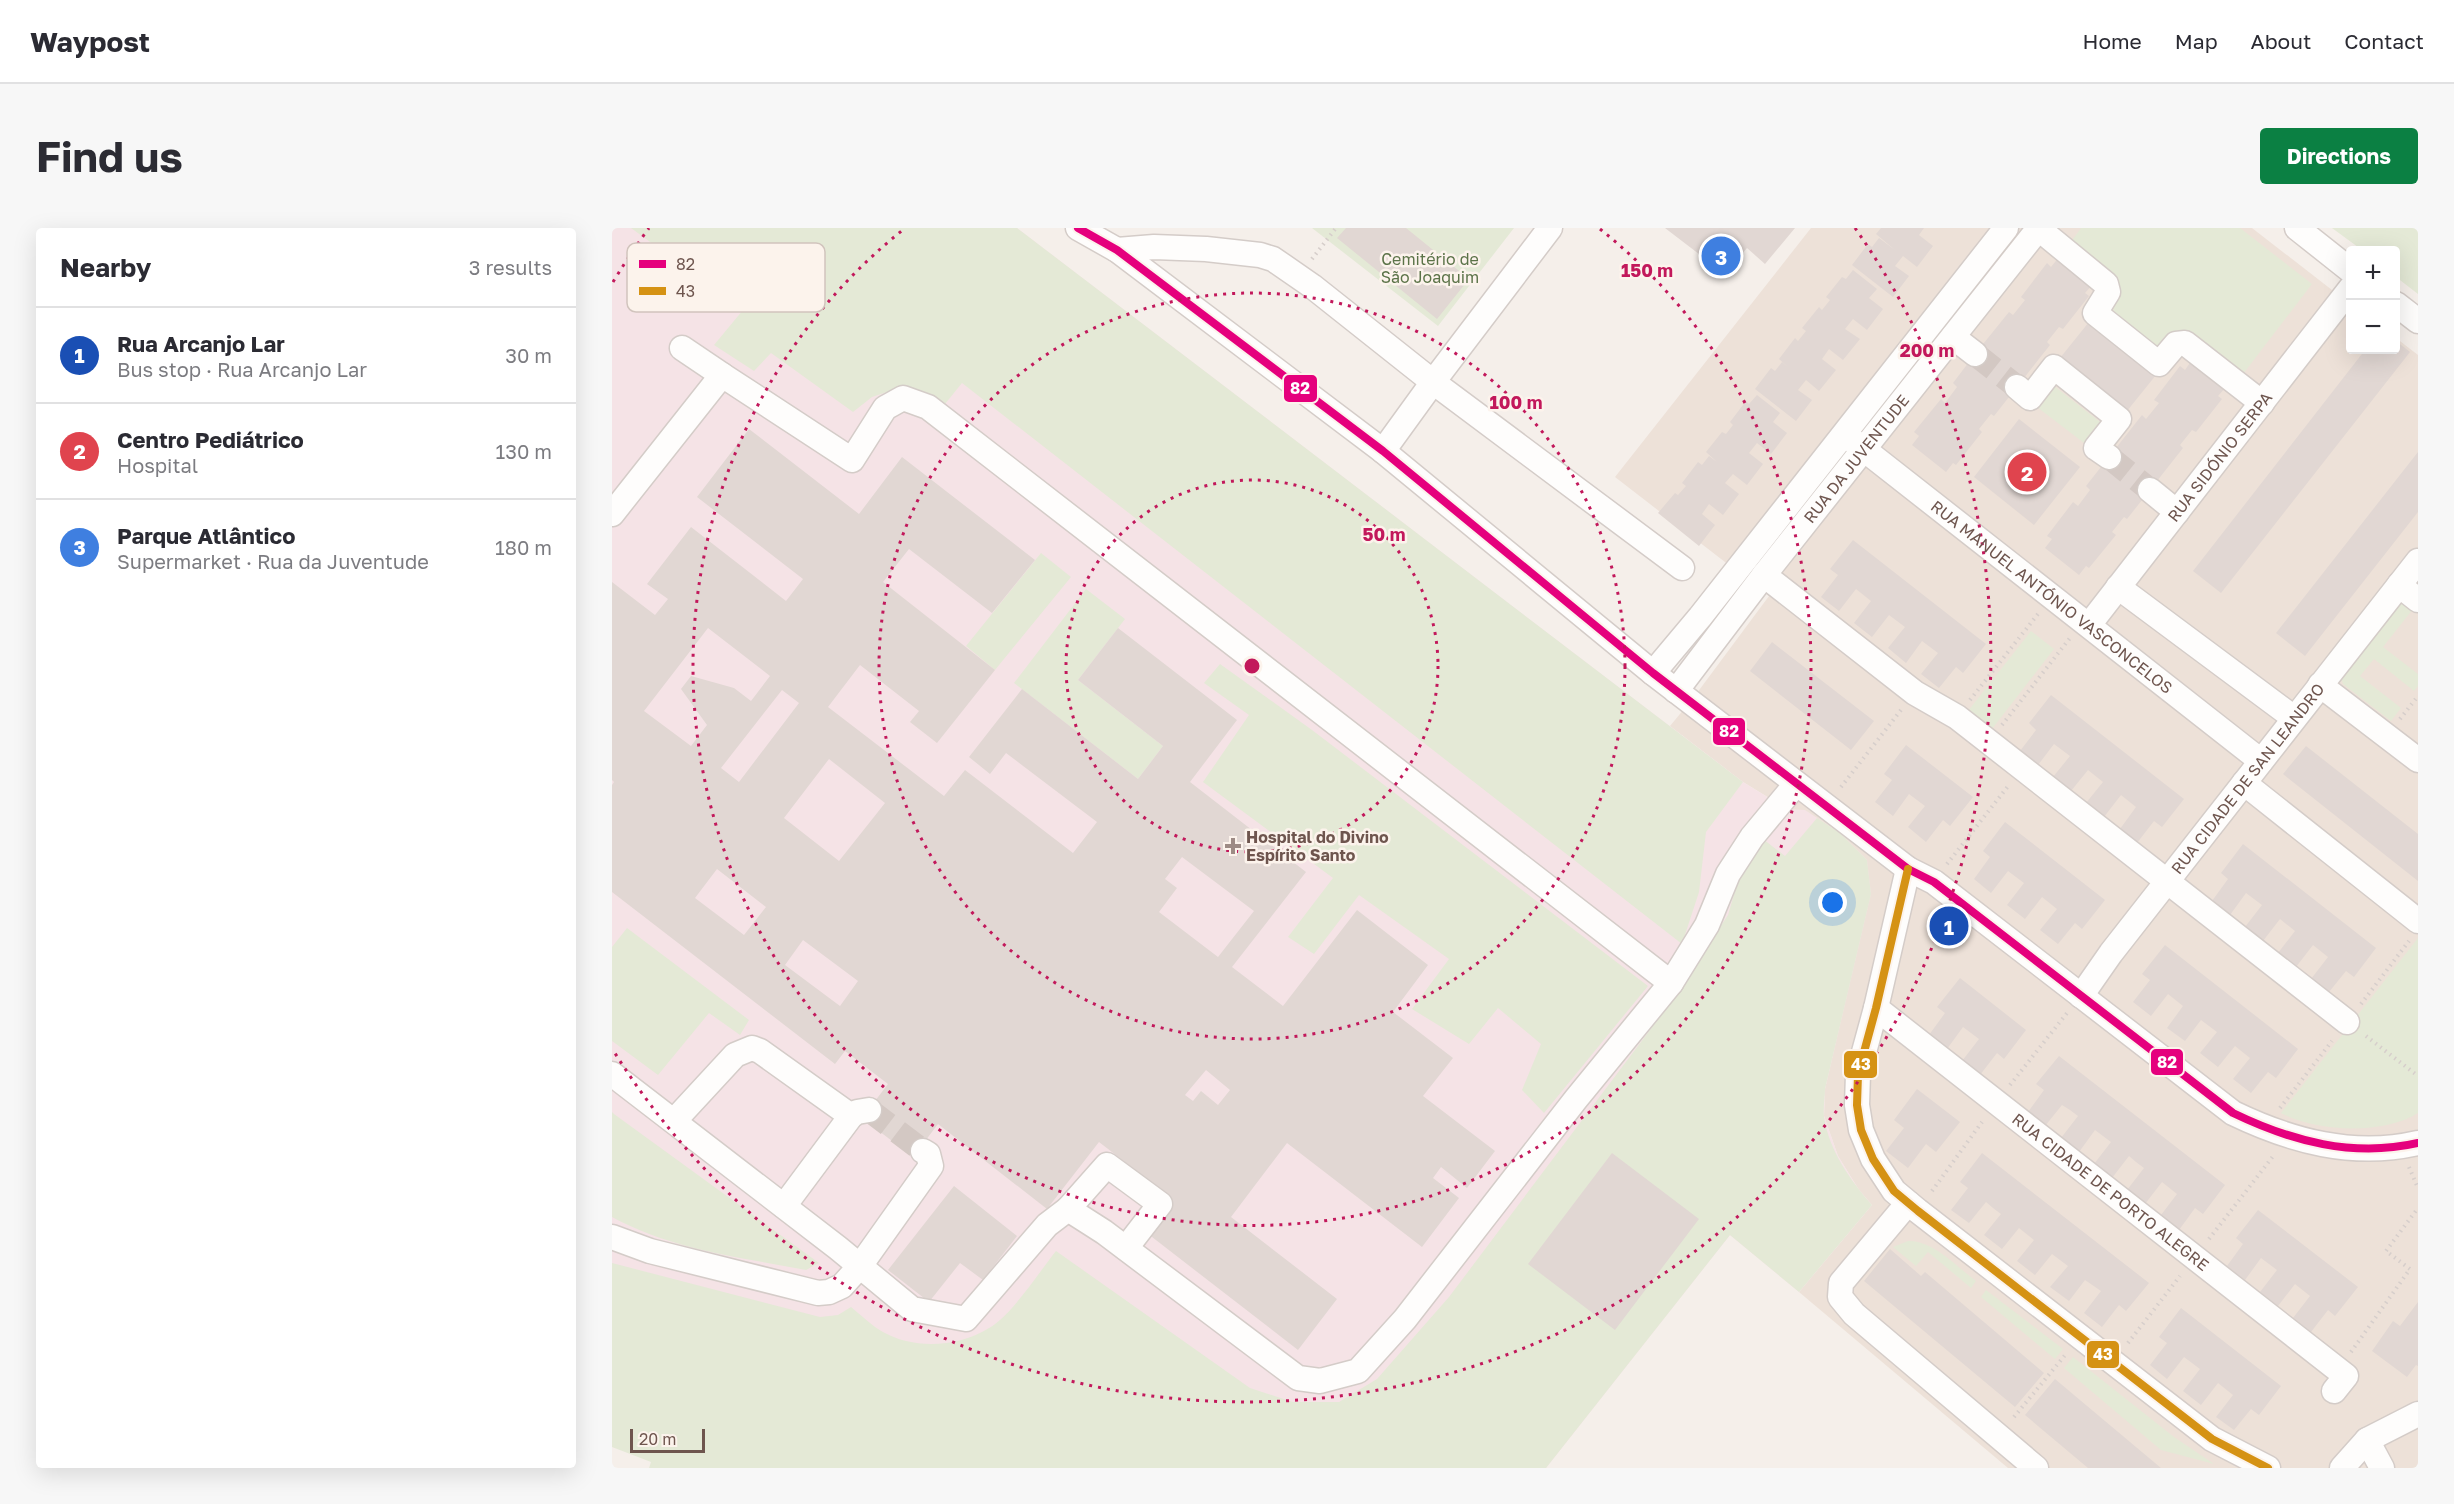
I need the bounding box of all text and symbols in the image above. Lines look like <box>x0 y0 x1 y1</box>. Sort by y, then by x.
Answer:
text: Waypost <box>30 25 150 58</box>
text: Home <box>2082 28 2142 54</box>
text: Map <box>2175 28 2218 54</box>
text: About <box>2251 28 2311 54</box>
text: Contact <box>2344 28 2424 54</box>
button: Directions <box>2260 128 2418 184</box>
text: Find us <box>36 131 183 181</box>
pin: 3 <box>1702 234 1740 279</box>
legend <box>627 243 825 312</box>
map controls <box>2346 246 2400 354</box>
button: + <box>2346 246 2400 300</box>
park label: Cemitério de São Joaquim <box>1381 249 1479 287</box>
text: Nearby <box>60 252 151 283</box>
text: 82 <box>676 254 695 274</box>
text: 3 results <box>469 255 552 279</box>
text: 150 m <box>1621 259 1673 281</box>
text: 43 <box>676 281 695 301</box>
button: − <box>2346 300 2400 354</box>
text: Rua Arcanjo Lar <box>117 330 285 357</box>
text: 200 m <box>1900 339 1954 361</box>
text: 1 <box>74 343 85 367</box>
text: 30 m <box>505 343 552 367</box>
text: Bus stop · Rua Arcanjo Lar <box>117 357 367 381</box>
line badge: 82 <box>1283 374 1318 403</box>
text: 82 <box>1290 378 1310 398</box>
street label: RUA SIDÓNIO SERPA <box>2163 388 2276 526</box>
text: 100 m <box>1490 391 1542 413</box>
street label: RUA DA JUVENTUDE <box>1799 391 1913 527</box>
text: Centro Pediátrico <box>117 426 304 453</box>
text: 2 <box>73 439 86 463</box>
text: 130 m <box>496 439 552 463</box>
pin: 2 <box>2008 450 2046 494</box>
text: Hospital <box>117 453 198 477</box>
street label: RUA MANUEL ANTÓNIO VASCONCELOS <box>1927 496 2177 698</box>
text: Parque Atlântico <box>117 522 295 549</box>
text: 50 m <box>1363 523 1405 545</box>
text: 3 <box>73 535 86 559</box>
text: 180 m <box>495 535 552 559</box>
text: Supermarket · Rua da Juventude <box>117 549 429 573</box>
centre of rings <box>1242 656 1262 676</box>
street label: RUA CIDADE DE SAN LEANDRO <box>2167 679 2329 878</box>
line badge: 82 <box>1712 717 1746 746</box>
text: 82 <box>1719 721 1739 741</box>
place label: Hospital do Divino Espírito Santo <box>1246 827 1389 865</box>
marker: Hospital do Divino Espírito Santo <box>1224 837 1242 855</box>
your location <box>1818 888 1847 917</box>
pin: 1 <box>1930 904 1968 948</box>
line badge: 82 <box>2150 1048 2184 1076</box>
line badge: 43 <box>1843 1050 1878 1079</box>
text: 82 <box>2157 1052 2177 1072</box>
text: 43 <box>1851 1054 1871 1074</box>
street label: RUA CIDADE DE PORTO ALEGRE <box>2008 1109 2213 1275</box>
line badge: 43 <box>2086 1340 2120 1369</box>
text: 43 <box>2093 1344 2113 1364</box>
scale bar <box>630 1426 705 1454</box>
text: 20 m <box>639 1429 676 1449</box>

